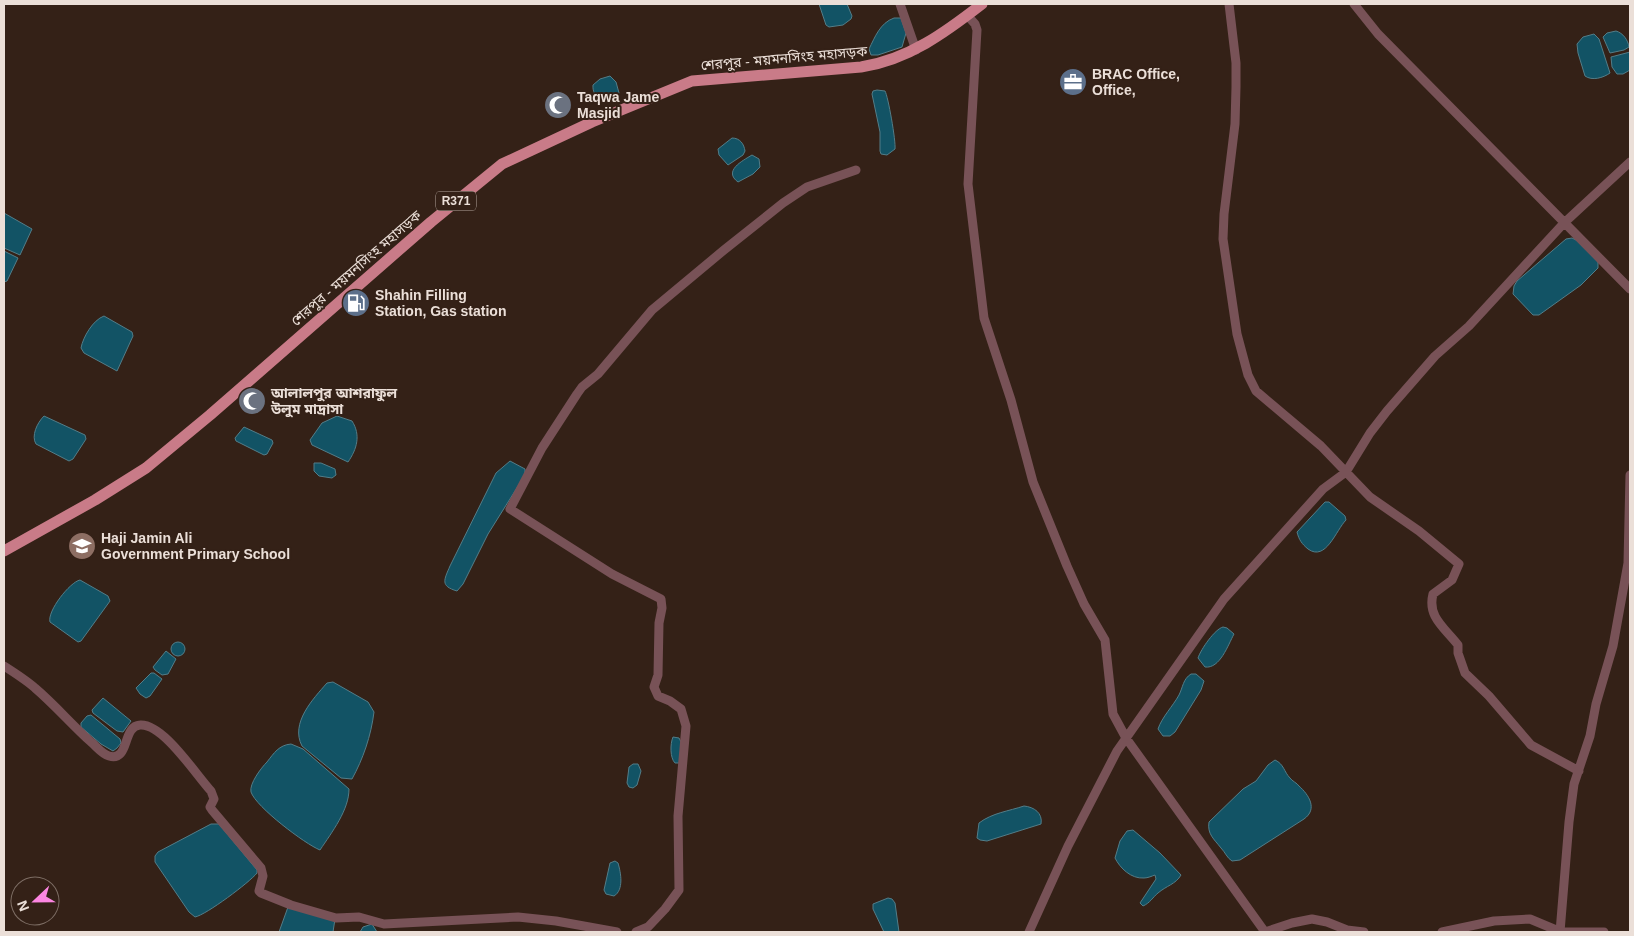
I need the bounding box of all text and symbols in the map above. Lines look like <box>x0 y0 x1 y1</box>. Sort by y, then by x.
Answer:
street label: শেরপুর - ময়মনসিংহ মহাসড়ক <box>700 43 869 74</box>
place label: BRAC Office, Office, <box>1092 66 1180 98</box>
office icon: BRAC Office, Office, <box>1058 67 1088 97</box>
place label: Taqwa Jame Masjid <box>577 89 659 121</box>
mosque icon: Taqwa Jame Masjid <box>543 90 573 120</box>
road number: R371 <box>436 192 476 210</box>
street label: শেরপুর - ময়মনসিংহ মহাসড়ক <box>288 207 426 330</box>
place label: Shahin Filling Station, Gas station <box>375 287 506 319</box>
fuel station icon: Shahin Filling Station, Gas station <box>341 288 371 318</box>
place label: আলালপুর আশরাফুল উলুম মাদ্রাসা <box>270 385 397 418</box>
mosque icon: আলালপুর আশরাফুল উলুম মাদ্রাসা <box>237 386 267 416</box>
place label: Haji Jamin Ali Government Primary School <box>101 530 290 562</box>
school or university icon: Haji Jamin Ali Government Primary School <box>67 531 97 561</box>
north arrow <box>10 876 60 926</box>
text: N <box>14 898 32 914</box>

